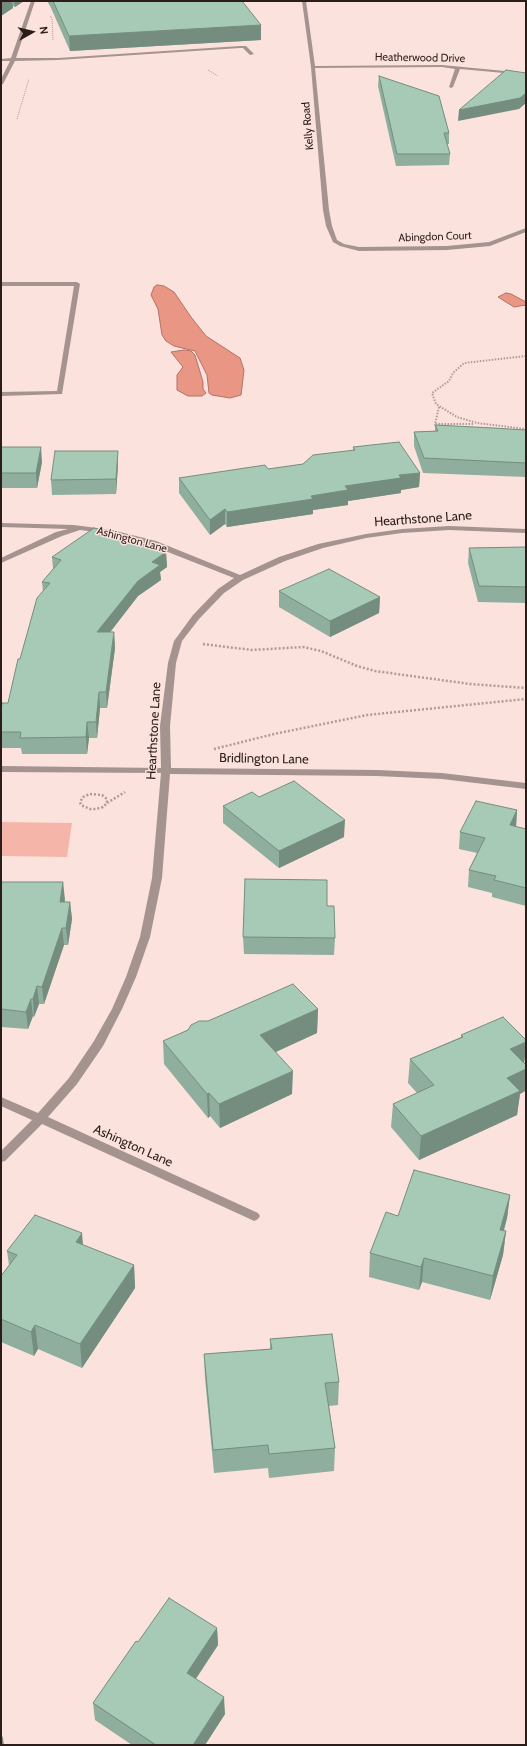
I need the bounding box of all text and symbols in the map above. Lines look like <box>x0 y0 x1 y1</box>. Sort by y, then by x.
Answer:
north arrow <box>12 12 52 52</box>
text: N <box>36 26 51 35</box>
street label: Heatherwood Drive <box>375 51 465 65</box>
street label: Kelly Road <box>299 101 317 151</box>
street label: Abingdon Court <box>398 229 472 245</box>
street label: Hearthstone Lane <box>374 508 472 530</box>
street label: Ashington Lane <box>95 524 169 556</box>
street label: Hearthstone Lane <box>144 682 164 780</box>
street label: Bridlington Lane <box>219 750 309 768</box>
street label: Ashington Lane <box>91 1122 175 1170</box>

